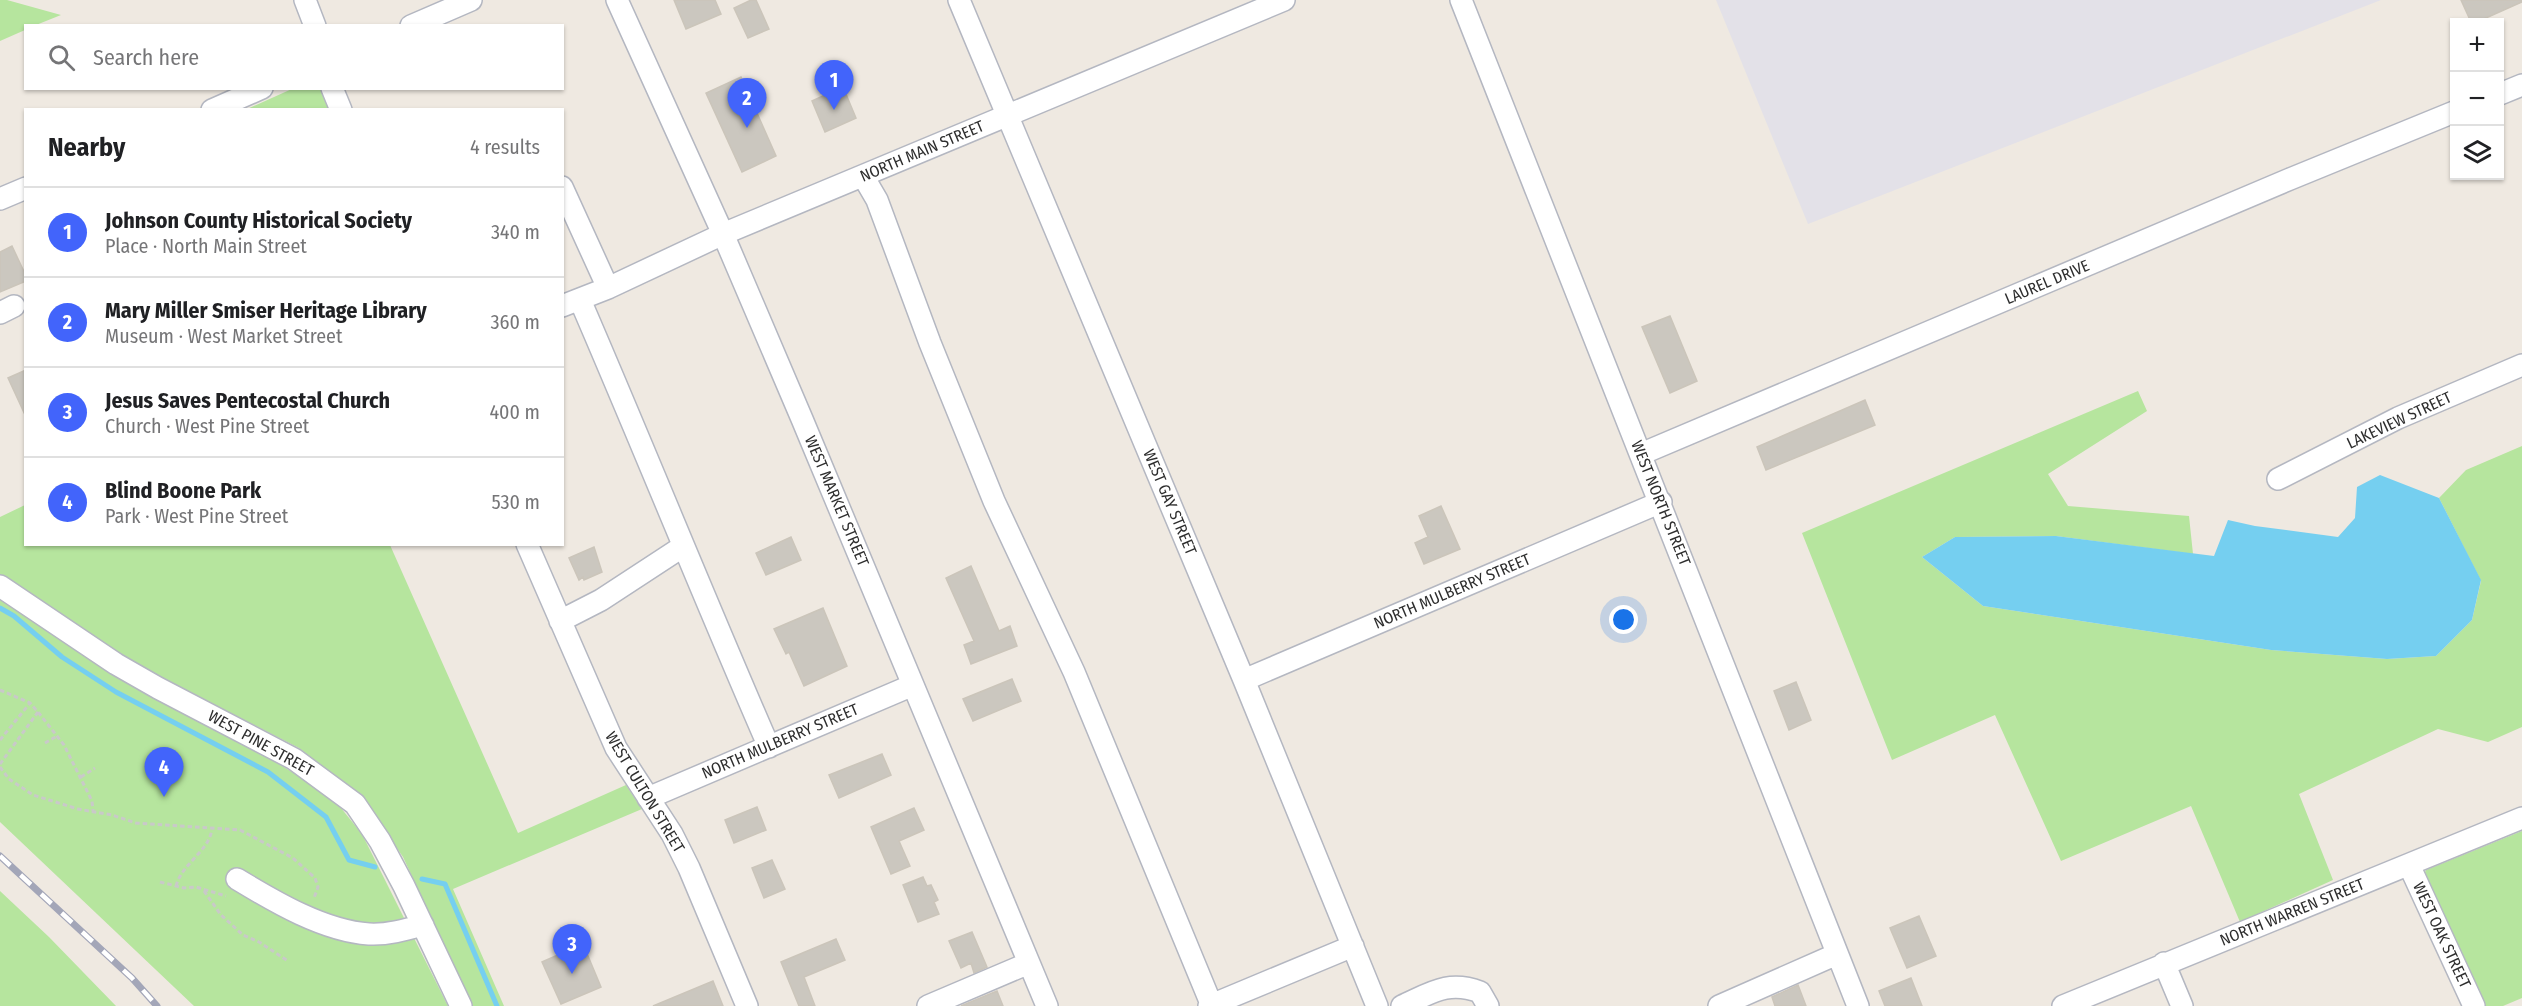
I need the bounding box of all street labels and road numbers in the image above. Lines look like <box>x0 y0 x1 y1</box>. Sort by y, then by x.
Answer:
street label: NORTH MAIN STREET <box>857 116 987 186</box>
street label: LAUREL DRIVE <box>2002 256 2092 308</box>
street label: LAKEVIEW STREET <box>2344 387 2455 453</box>
street label: WEST MARKET STREET <box>801 433 873 570</box>
street label: WEST NORTH STREET <box>1627 438 1695 569</box>
street label: WEST GAY STREET <box>1139 446 1201 558</box>
street label: NORTH MULBERRY STREET <box>1371 549 1534 633</box>
street label: NORTH MULBERRY STREET <box>699 699 862 783</box>
street label: WEST PINE STREET <box>205 706 318 780</box>
street label: WEST CULTON STREET <box>601 728 689 856</box>
street label: NORTH WARREN STREET <box>2217 874 2367 950</box>
street label: WEST OAK STREET <box>2409 879 2475 992</box>

